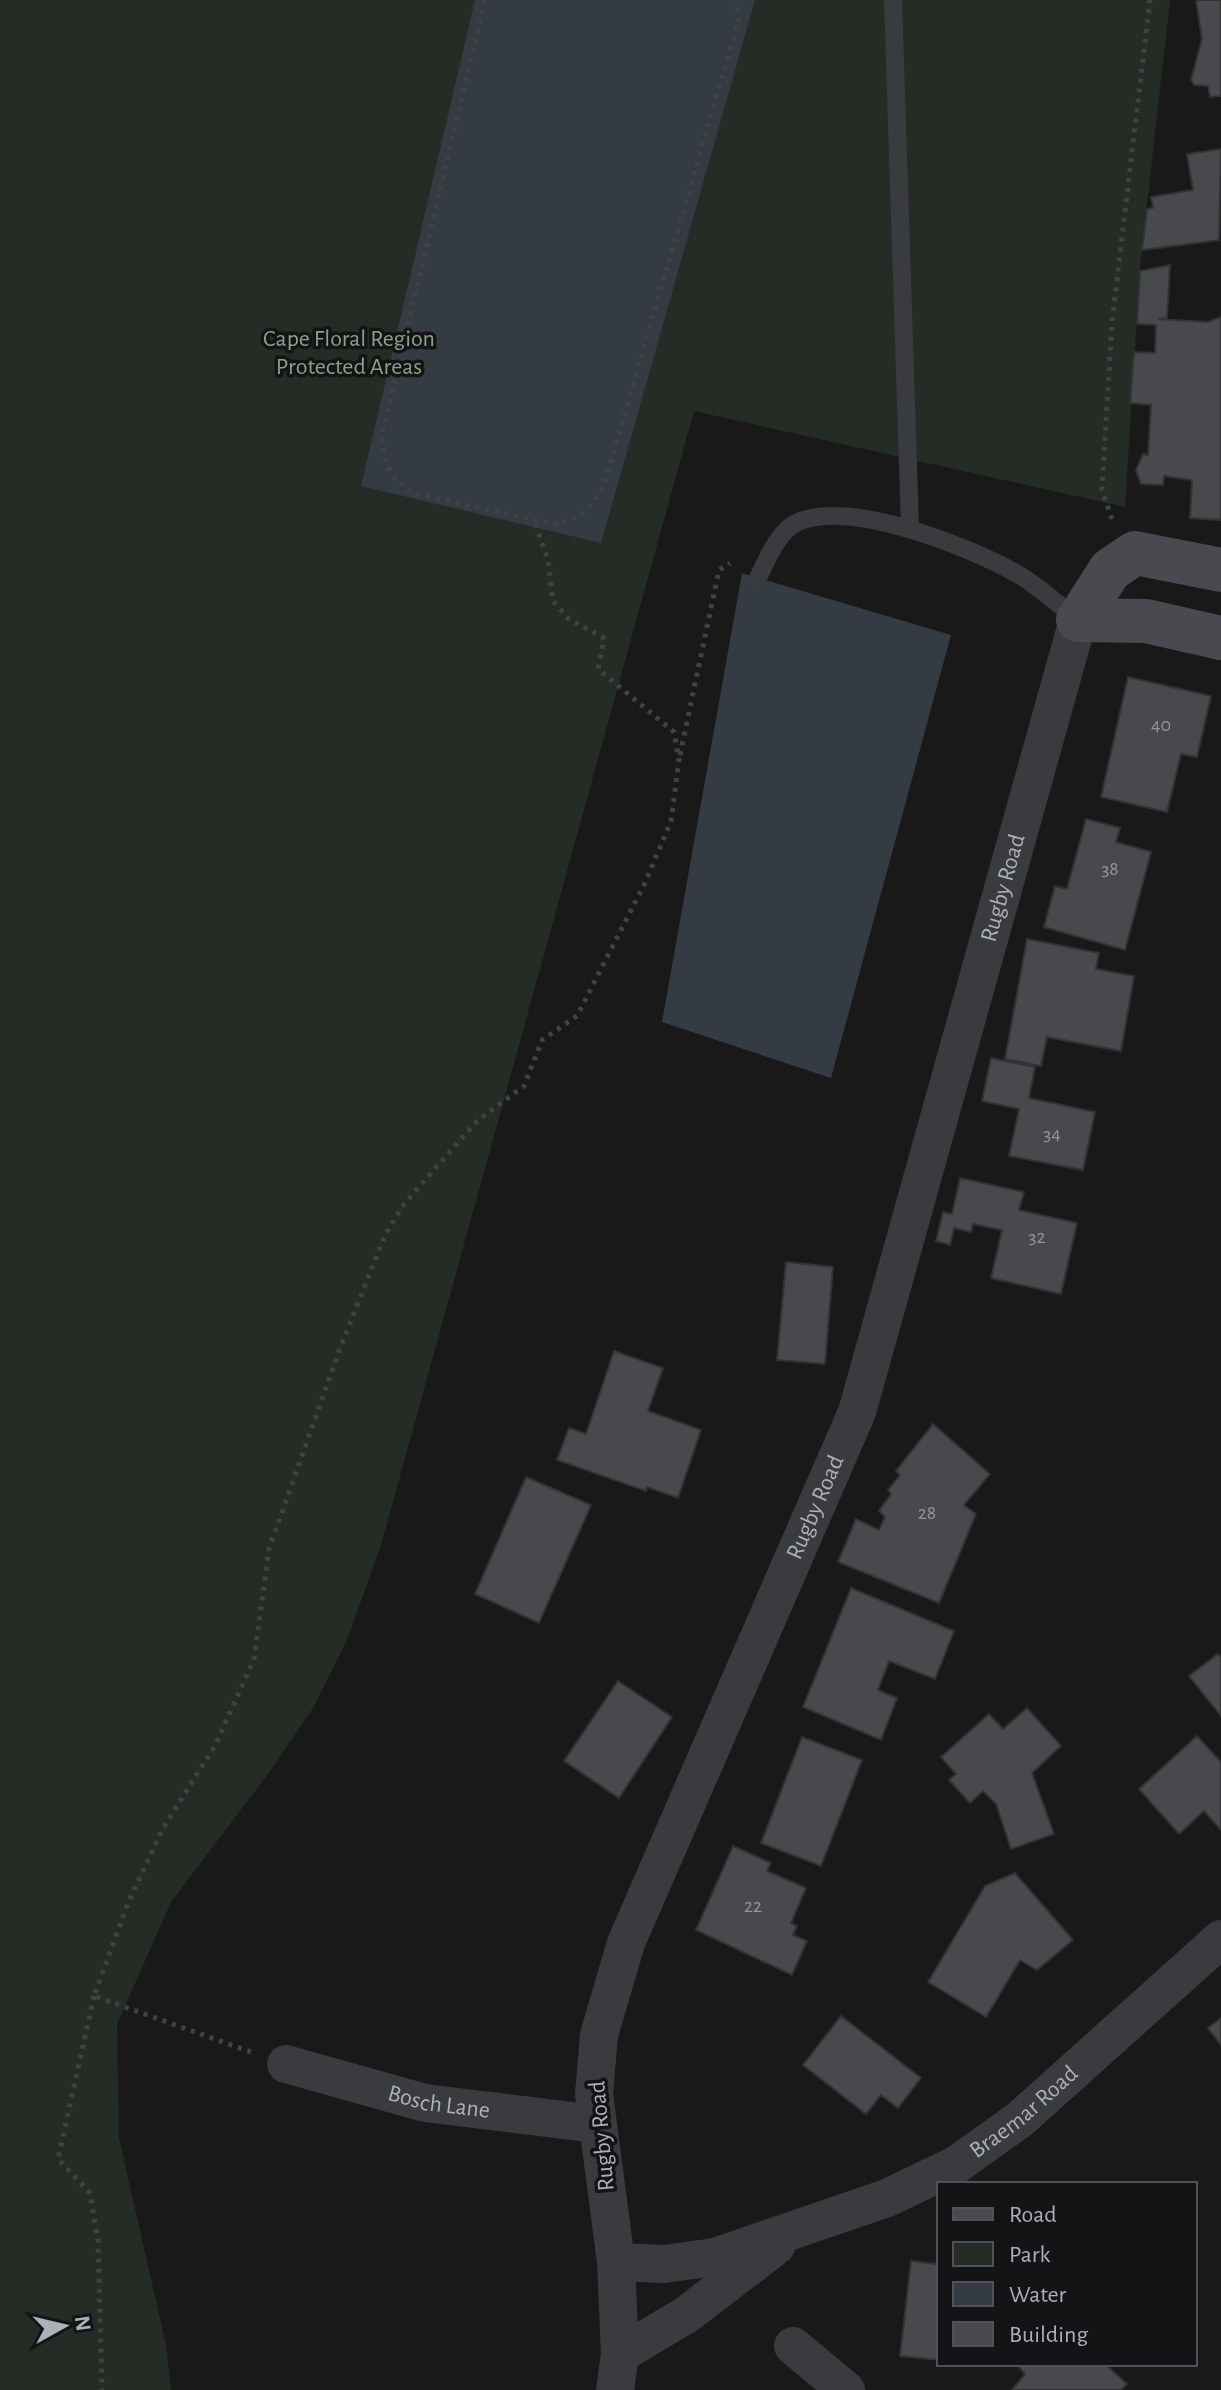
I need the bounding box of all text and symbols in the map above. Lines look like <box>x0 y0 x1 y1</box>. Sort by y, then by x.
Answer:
park label: Cape Floral Region Protected Areas <box>263 327 435 379</box>
house number: 40 <box>1151 715 1171 735</box>
street label: Rugby Road <box>977 831 1030 945</box>
house number: 38 <box>1101 859 1119 879</box>
house number: 34 <box>1043 1124 1061 1144</box>
house number: 32 <box>1028 1227 1046 1247</box>
street label: Rugby Road <box>782 1452 849 1563</box>
house number: 28 <box>918 1503 936 1523</box>
house number: 22 <box>744 1896 762 1916</box>
street label: Braemar Road <box>965 2061 1083 2163</box>
street label: Rugby Road <box>585 2080 619 2192</box>
street label: Bosch Lane <box>385 2081 491 2123</box>
legend <box>937 2182 1197 2366</box>
text: Road <box>1009 2203 1057 2227</box>
text: Park <box>1009 2243 1050 2267</box>
text: Water <box>1009 2283 1067 2307</box>
north arrow <box>24 2286 104 2366</box>
text: N <box>71 2314 95 2332</box>
text: Building <box>1009 2323 1088 2347</box>

